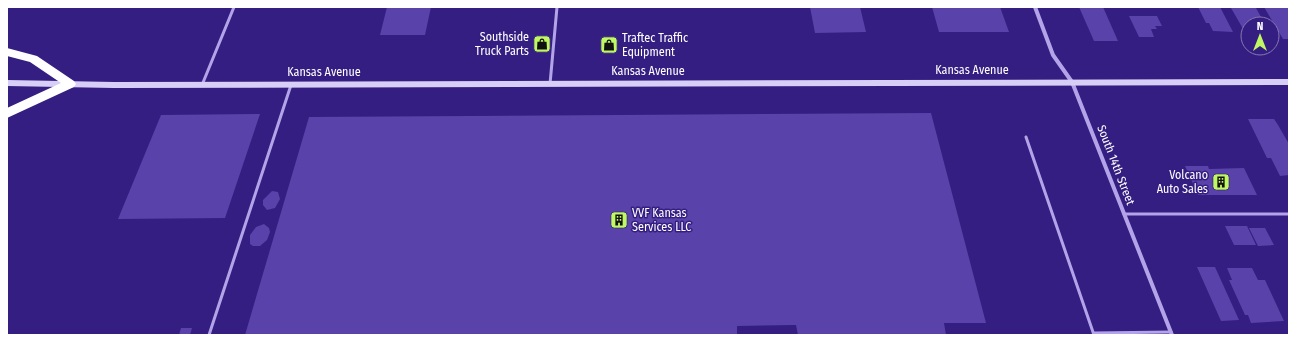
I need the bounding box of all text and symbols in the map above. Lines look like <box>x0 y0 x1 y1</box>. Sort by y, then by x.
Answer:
north arrow <box>1240 16 1280 56</box>
text: N <box>1257 20 1263 33</box>
place label: Southside Truck Parts <box>475 30 529 58</box>
place label: Traftec Traffic Equipment <box>622 31 688 59</box>
shop icon: Southside Truck Parts <box>532 34 552 54</box>
shop icon: Traftec Traffic Equipment <box>599 35 619 55</box>
street label: Kansas Avenue <box>935 63 1009 77</box>
street label: Kansas Avenue <box>611 64 685 78</box>
street label: Kansas Avenue <box>287 65 361 79</box>
street label: South 14th Street <box>1094 123 1138 207</box>
place label: Volcano Auto Sales <box>1157 168 1208 196</box>
building icon: Volcano Auto Sales <box>1211 172 1231 192</box>
place label: VVF Kansas Services LLC <box>632 206 691 234</box>
building icon: VVF Kansas Services LLC <box>609 210 629 230</box>

